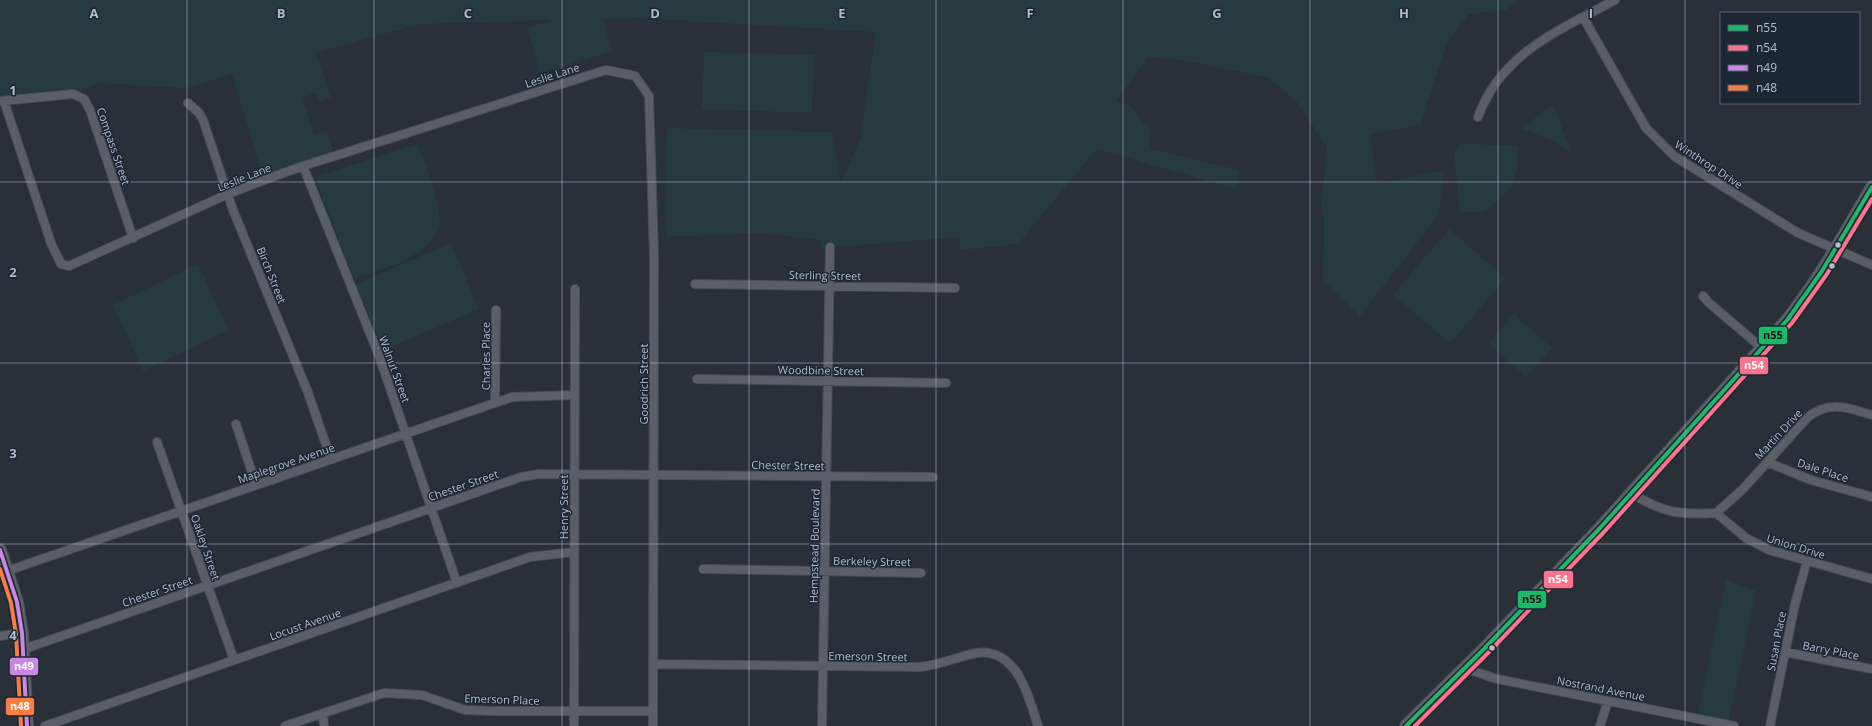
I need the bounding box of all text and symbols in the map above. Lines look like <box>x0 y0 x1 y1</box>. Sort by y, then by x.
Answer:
text: A <box>90 4 99 22</box>
text: B <box>277 4 286 22</box>
text: C <box>464 4 472 22</box>
text: D <box>650 4 660 22</box>
text: E <box>838 4 846 22</box>
text: F <box>1026 4 1034 22</box>
text: G <box>1212 4 1222 22</box>
text: H <box>1399 4 1409 22</box>
text: I <box>1589 4 1593 22</box>
legend <box>1720 12 1860 104</box>
text: n55 <box>1756 19 1777 36</box>
text: n54 <box>1756 39 1777 56</box>
street label: Leslie Lane <box>523 59 581 91</box>
text: n49 <box>1756 59 1777 76</box>
text: n48 <box>1756 79 1777 96</box>
text: 1 <box>9 81 17 99</box>
street label: Compass Street <box>94 105 134 187</box>
street label: Winthrop Drive <box>1672 136 1746 192</box>
street label: Leslie Lane <box>215 159 273 195</box>
unlabelled marker <box>1833 240 1843 250</box>
street label: Birch Street <box>254 244 290 306</box>
unlabelled marker <box>1827 261 1837 271</box>
text: 2 <box>9 263 17 281</box>
street label: Sterling Street <box>789 267 861 283</box>
street label: Charles Place <box>478 322 493 390</box>
line badge: n55 <box>1758 326 1788 345</box>
text: n55 <box>1763 327 1783 342</box>
street label: Walnut Street <box>376 334 414 405</box>
street label: Goodrich Street <box>636 344 651 424</box>
line badge: n54 <box>1739 356 1769 375</box>
text: n54 <box>1744 357 1765 372</box>
street label: Woodbine Street <box>778 362 864 378</box>
street label: Martin Drive <box>1751 406 1805 462</box>
street label: Maplegrove Avenue <box>236 439 336 487</box>
text: 3 <box>9 444 17 462</box>
street label: Dale Place <box>1796 455 1850 485</box>
street label: Chester Street <box>751 457 825 473</box>
street label: Chester Street <box>426 466 500 504</box>
street label: Henry Street <box>556 475 571 539</box>
street label: Hempstead Boulevard <box>806 489 822 603</box>
street label: Oakley Street <box>188 512 224 582</box>
street label: Union Drive <box>1765 530 1827 562</box>
street label: Berkeley Street <box>833 553 911 569</box>
line badge: n54 <box>1543 570 1574 589</box>
text: n54 <box>1548 571 1569 586</box>
street label: Chester Street <box>120 572 194 610</box>
line badge: n55 <box>1517 590 1547 609</box>
text: n55 <box>1522 591 1542 606</box>
street label: Locust Avenue <box>267 605 343 643</box>
street label: Susan Place <box>1763 610 1789 672</box>
text: 4 <box>9 626 17 644</box>
street label: Barry Place <box>1801 637 1861 663</box>
unlabelled marker <box>1487 643 1497 653</box>
street label: Emerson Street <box>828 648 908 664</box>
line badge: n49 <box>9 657 39 676</box>
text: n49 <box>14 658 34 673</box>
street label: Nostrand Avenue <box>1556 672 1646 704</box>
street label: Emerson Place <box>464 690 540 708</box>
line badge: n48 <box>5 697 35 716</box>
text: n48 <box>10 698 30 713</box>

